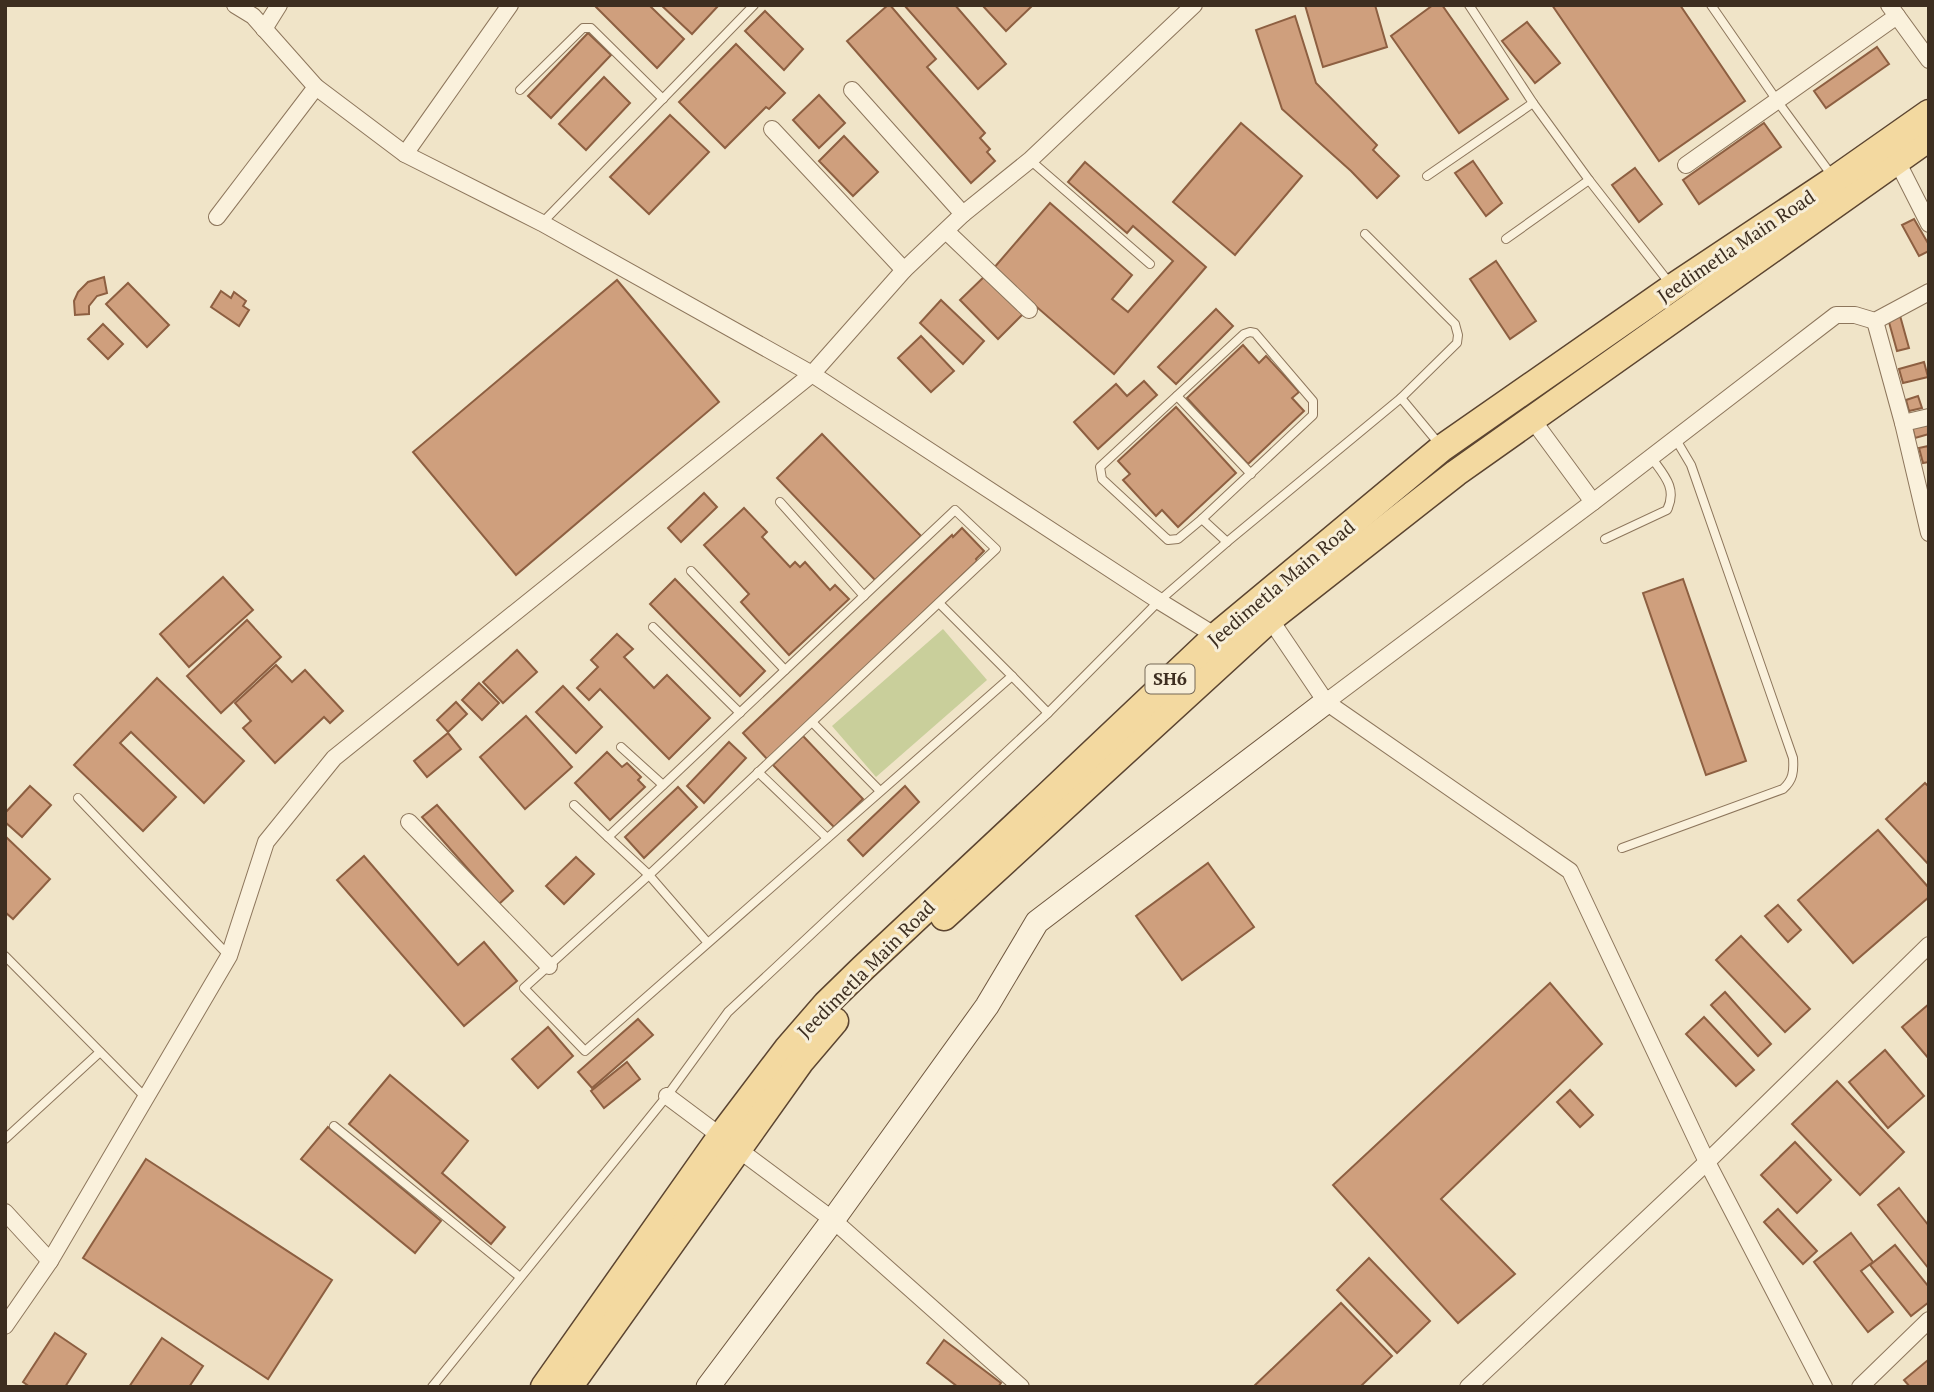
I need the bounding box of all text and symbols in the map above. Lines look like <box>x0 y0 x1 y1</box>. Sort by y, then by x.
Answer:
street label: Jeedimetla Main Road <box>1652 183 1820 308</box>
street label: Jeedimetla Main Road <box>1202 513 1360 652</box>
road number: SH6 <box>1146 664 1194 694</box>
street label: Jeedimetla Main Road <box>791 894 940 1043</box>

